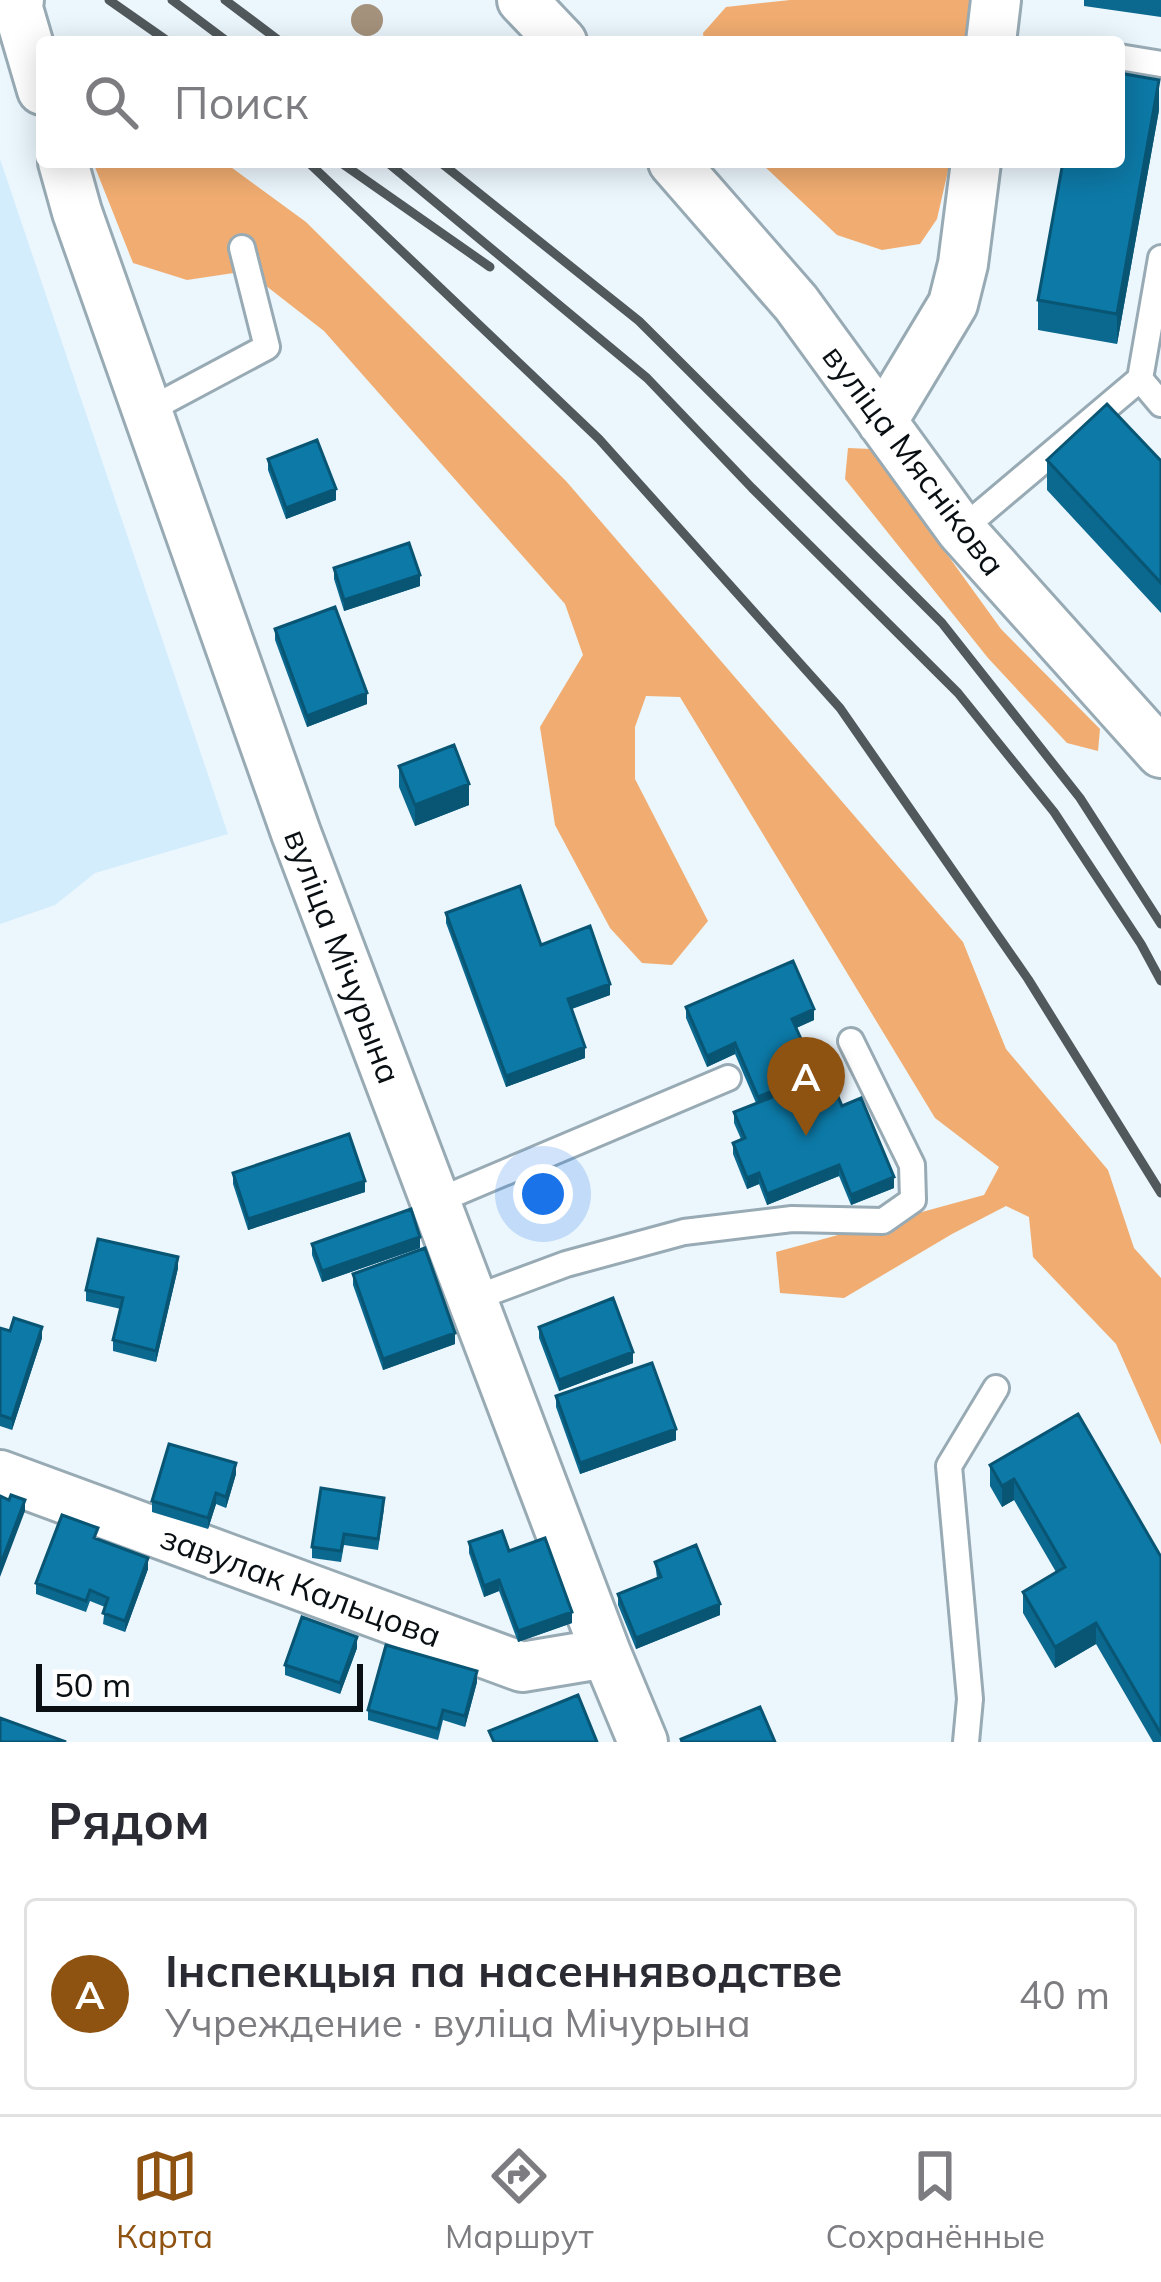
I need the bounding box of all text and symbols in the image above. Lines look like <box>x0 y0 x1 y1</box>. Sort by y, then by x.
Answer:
search box <box>36 36 1125 168</box>
icon: search <box>78 69 144 135</box>
text: Поиск <box>174 74 308 130</box>
street label: вуліца Мяснікова <box>814 336 1014 583</box>
street label: вуліца Мічурына <box>276 823 411 1089</box>
pin: A <box>767 1037 845 1136</box>
your location <box>513 1164 573 1224</box>
street label: завулак Кальцова <box>155 1516 447 1655</box>
scale bar <box>36 1658 363 1711</box>
text: 50 m <box>54 1664 131 1705</box>
text: Рядом <box>48 1788 210 1852</box>
text: Інспекцыя па насенняводстве <box>165 1942 843 1998</box>
text: A <box>75 1970 105 2019</box>
text: 40 m <box>1019 1970 1110 2019</box>
text: Учреждение · вуліца Мічурына <box>165 1998 751 2047</box>
tab: Карта <box>116 2143 213 2256</box>
tab: Маршрут <box>445 2143 593 2256</box>
tab: Сохранённые <box>825 2143 1045 2256</box>

